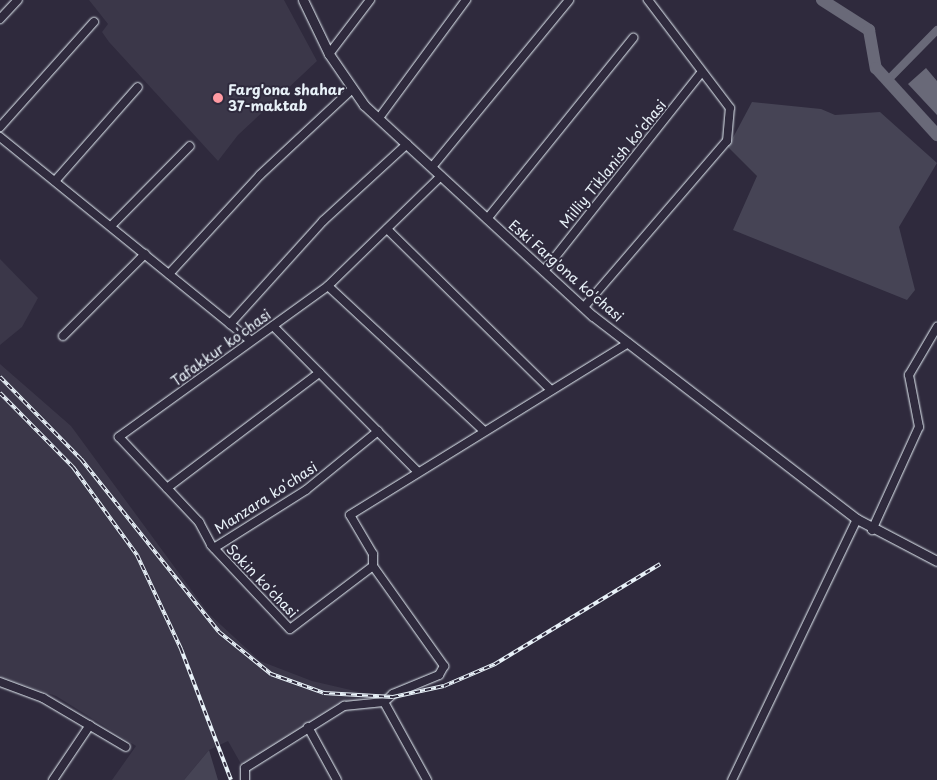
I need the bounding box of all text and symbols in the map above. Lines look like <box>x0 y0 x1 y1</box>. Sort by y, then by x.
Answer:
place label: Farg'ona shahar 37-maktab <box>228 82 344 114</box>
marker: Farg'ona shahar 37-maktab <box>212 92 224 104</box>
street label: Milliy Tiklanish koʻchasi <box>556 97 670 231</box>
street label: Eski Farg'ona ko'chasi <box>505 216 627 326</box>
street label: Tafakkur koʻchasi <box>168 306 274 390</box>
street label: Manzara koʻchasi <box>212 459 320 537</box>
street label: Sokin koʻchasi <box>223 541 301 621</box>

